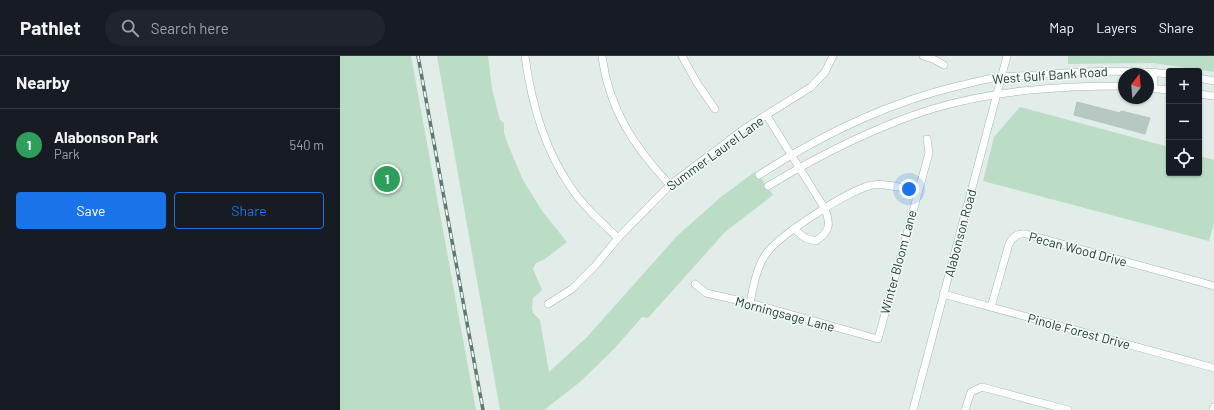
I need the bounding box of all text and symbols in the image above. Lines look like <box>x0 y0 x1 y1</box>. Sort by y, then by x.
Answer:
search box <box>105 10 385 46</box>
text: Pathlet <box>20 16 81 39</box>
icon: search <box>119 17 141 39</box>
text: Search here <box>151 19 229 37</box>
text: Map <box>1049 19 1074 36</box>
text: Layers <box>1096 19 1137 36</box>
text: Share <box>1159 19 1194 36</box>
street label: West Gulf Bank Road <box>992 63 1108 87</box>
north arrow <box>1118 68 1154 104</box>
map controls <box>1166 68 1202 176</box>
button: + <box>1166 68 1202 104</box>
text: Nearby <box>16 72 70 92</box>
button: − <box>1166 104 1202 140</box>
street label: Summer Laurel Lane <box>663 112 767 194</box>
text: Alabonson Park <box>54 128 158 146</box>
text: 1 <box>27 137 31 153</box>
text: 540 m <box>289 137 324 153</box>
button: locate <box>1166 140 1202 176</box>
text: Park <box>54 146 80 162</box>
pin: 1 <box>374 164 400 194</box>
your location <box>899 179 919 199</box>
street label: Alabonson Road <box>941 187 979 279</box>
button: Save <box>16 192 166 229</box>
button: Share <box>174 192 324 229</box>
street label: Winter Bloom Lane <box>876 208 920 316</box>
street label: Pecan Wood Drive <box>1027 228 1129 270</box>
street label: Morningsage Lane <box>733 293 837 335</box>
street label: Pinole Forest Drive <box>1026 310 1132 352</box>

